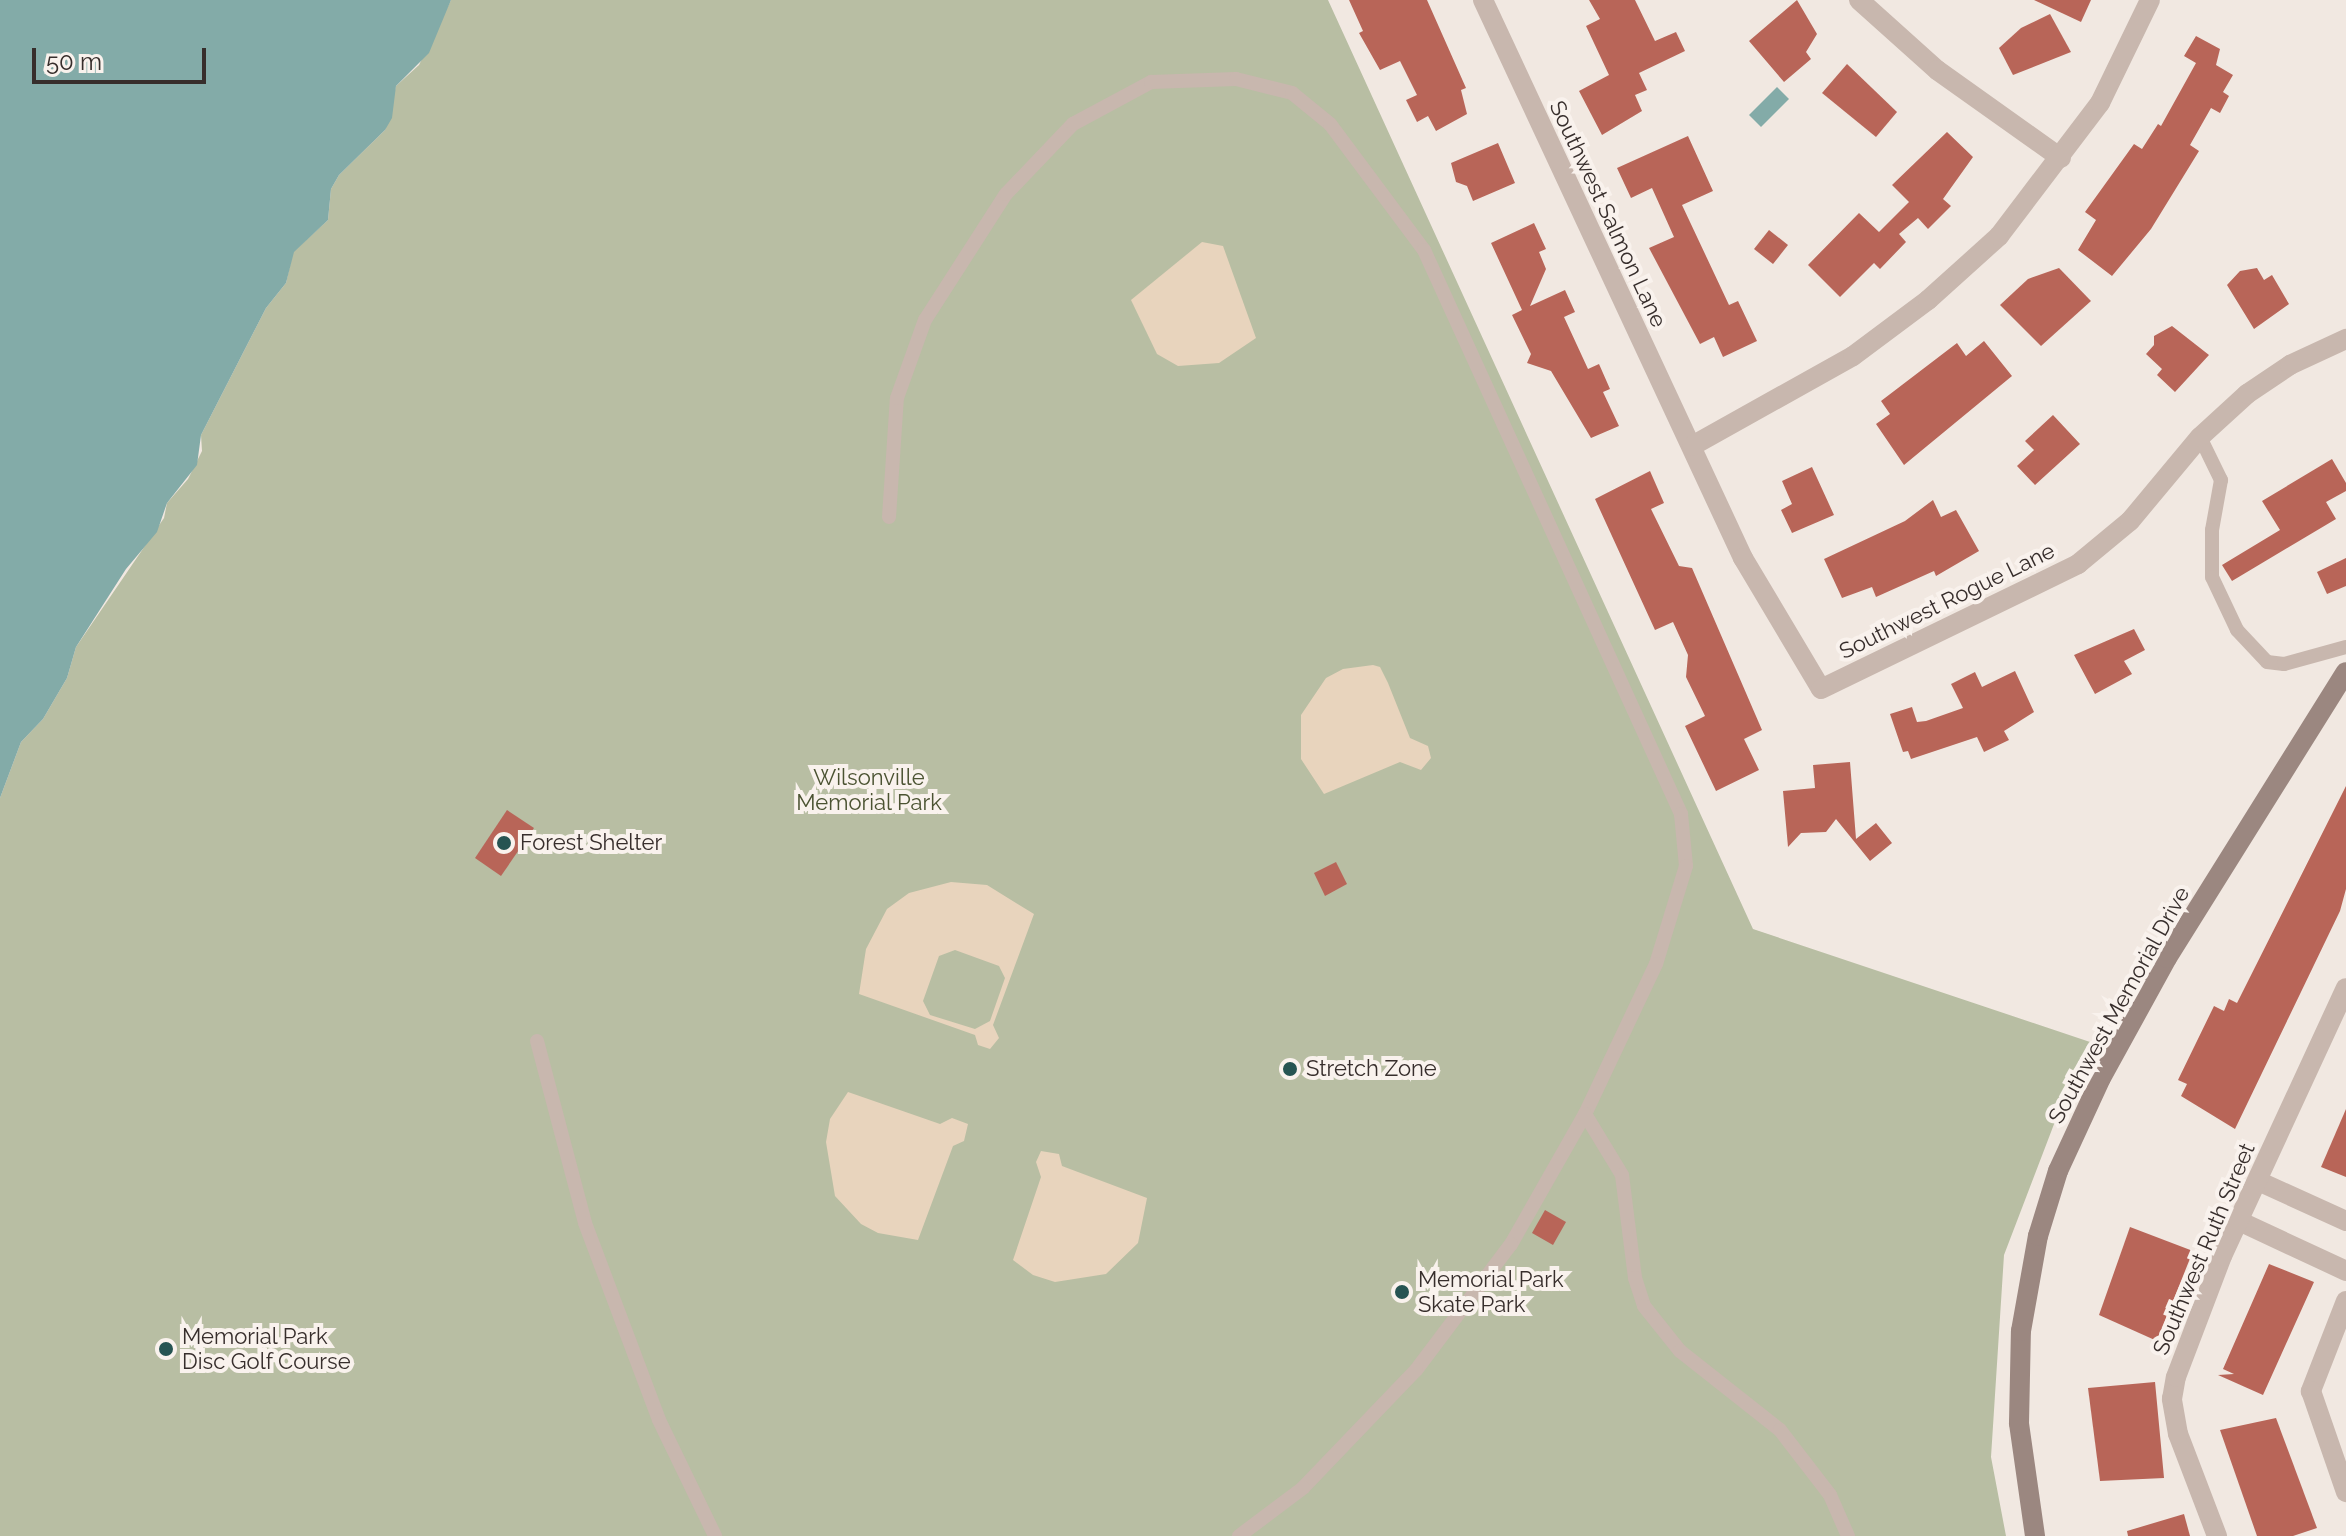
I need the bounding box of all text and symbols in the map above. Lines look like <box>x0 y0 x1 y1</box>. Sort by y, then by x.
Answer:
scale bar <box>36 32 210 82</box>
text: 50 m <box>46 47 102 76</box>
street label: Southwest Salmon Lane <box>1544 96 1672 332</box>
street label: Southwest Rogue Lane <box>1835 537 2059 665</box>
park label: Wilsonville Memorial Park <box>796 764 942 816</box>
place label: Forest Shelter <box>520 830 662 856</box>
marker: Forest Shelter <box>495 834 513 852</box>
street label: Southwest Memorial Drive <box>2043 882 2195 1128</box>
place label: Stretch Zone <box>1306 1056 1437 1082</box>
marker: Stretch Zone <box>1281 1060 1299 1078</box>
street label: Southwest Ruth Street <box>2147 1139 2261 1359</box>
place label: Memorial Park Skate Park <box>1418 1266 1564 1318</box>
marker: Memorial Park Skate Park <box>1393 1283 1411 1301</box>
place label: Memorial Park Disc Golf Course <box>182 1323 351 1374</box>
marker: Memorial Park Disc Golf Course <box>157 1340 175 1358</box>

